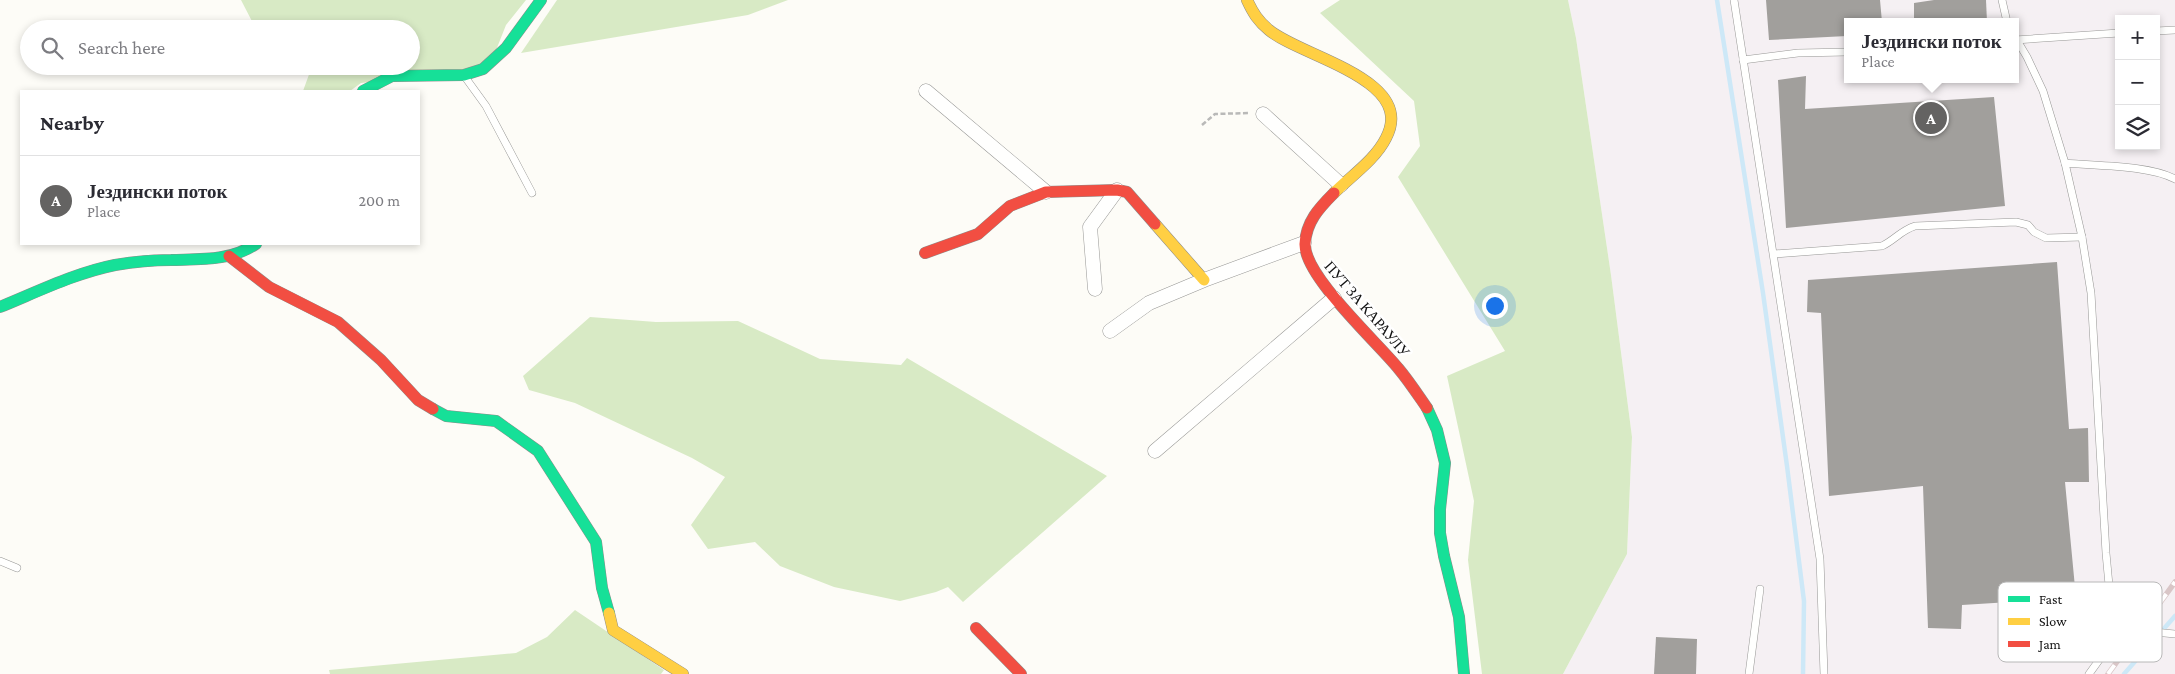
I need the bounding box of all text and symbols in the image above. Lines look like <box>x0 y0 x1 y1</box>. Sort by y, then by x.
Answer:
map controls <box>2115 15 2160 150</box>
button: + <box>2115 15 2160 60</box>
popup <box>1844 18 2019 83</box>
search box <box>20 20 420 75</box>
text: Јездински поток <box>1861 31 2002 52</box>
icon: search <box>38 34 66 62</box>
text: Search here <box>78 37 165 58</box>
text: Place <box>1861 53 1895 70</box>
button: − <box>2115 60 2160 105</box>
pin: A <box>1915 99 1947 137</box>
button: layers <box>2115 105 2160 150</box>
text: Nearby <box>40 111 104 135</box>
text: Јездински поток <box>87 181 227 202</box>
text: A <box>51 192 61 209</box>
text: 200 m <box>358 192 400 209</box>
text: Place <box>87 203 120 220</box>
street label: ПУТ ЗА КАРАУЛУ <box>1321 258 1413 360</box>
your location <box>1482 293 1508 319</box>
legend <box>1998 582 2162 662</box>
text: Fast <box>2039 591 2063 607</box>
text: Slow <box>2039 613 2067 629</box>
text: Jam <box>2037 636 2061 652</box>

